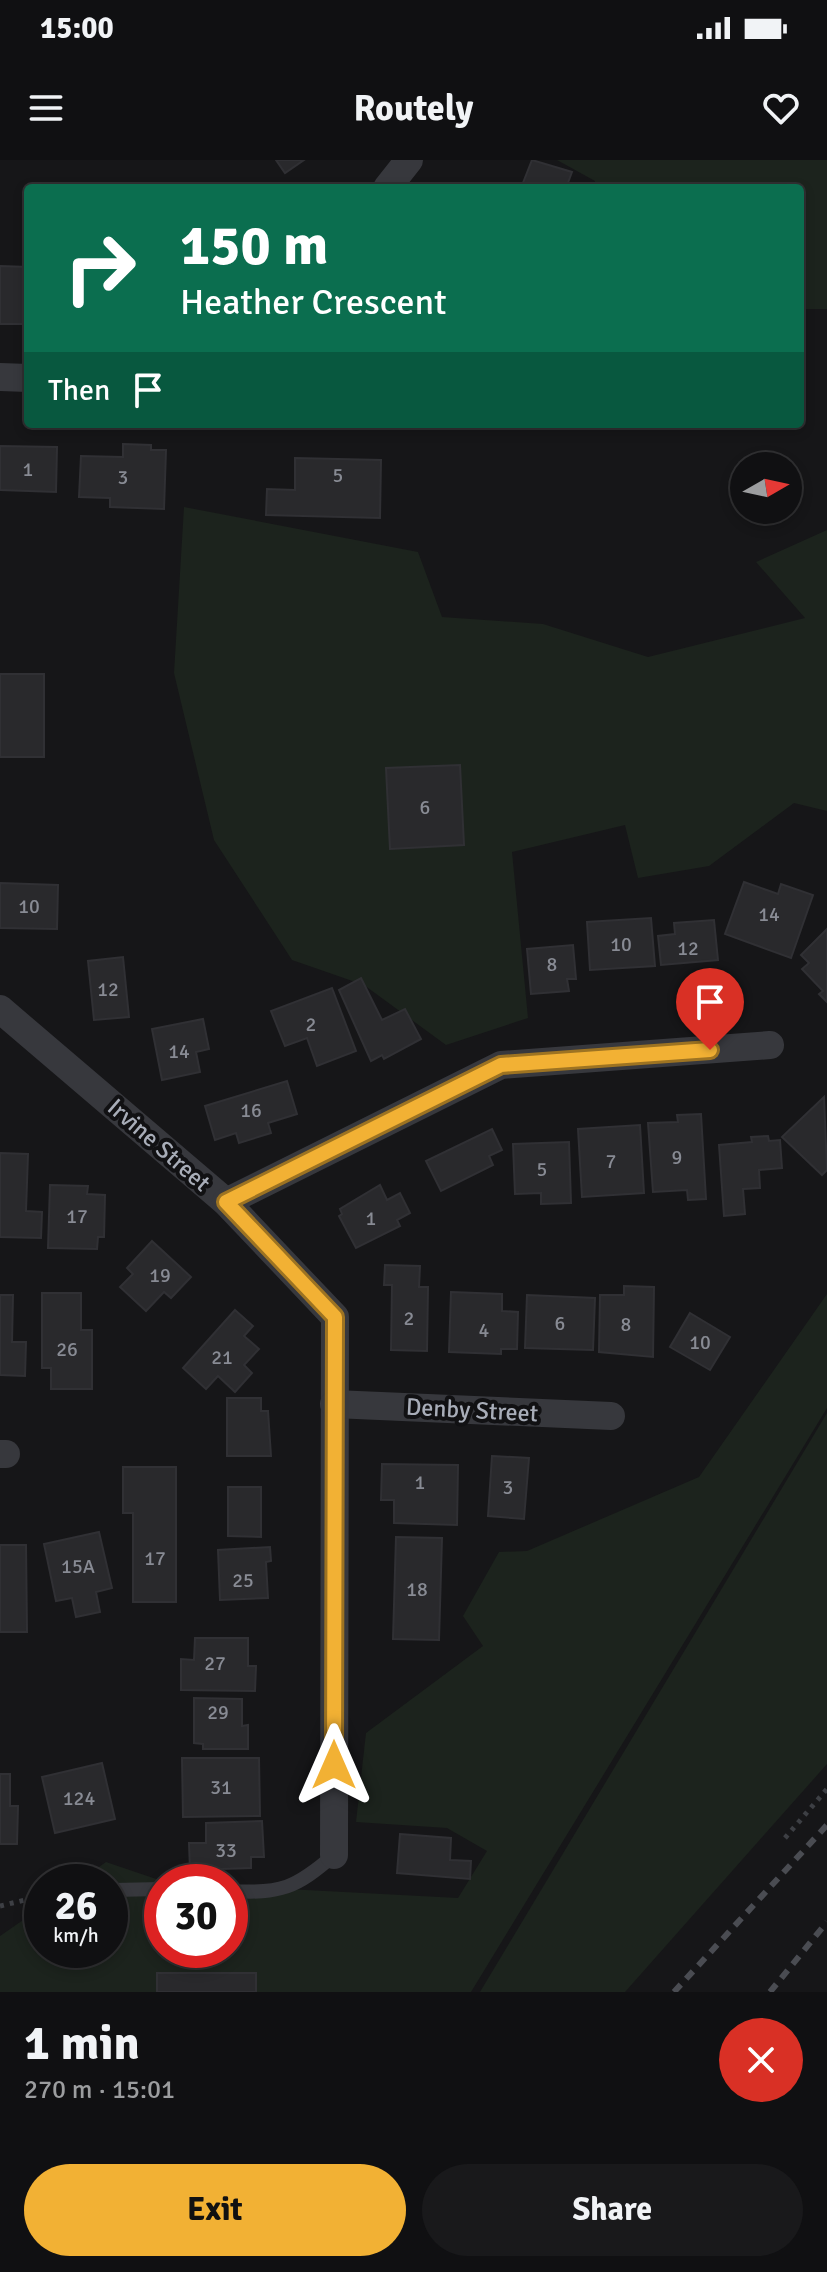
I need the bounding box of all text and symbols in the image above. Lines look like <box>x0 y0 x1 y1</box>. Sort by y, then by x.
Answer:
text: 15:00 <box>40 10 114 47</box>
icon: menu <box>24 86 68 130</box>
text: Routely <box>354 86 473 131</box>
icon: heart <box>759 86 803 130</box>
text: 150 m <box>180 211 328 280</box>
icon: right <box>48 216 152 320</box>
text: Heather Crescent <box>180 280 447 325</box>
icon: arrive <box>126 368 170 412</box>
text: Then <box>48 372 110 409</box>
north arrow <box>730 452 802 524</box>
map controls <box>730 452 802 524</box>
house number: 1 <box>23 457 33 482</box>
house number: 5 <box>333 463 343 488</box>
house number: 3 <box>118 465 128 490</box>
house number: 6 <box>420 795 430 820</box>
house number: 10 <box>18 894 40 919</box>
house number: 14 <box>758 902 780 927</box>
house number: 10 <box>610 932 632 957</box>
house number: 12 <box>677 936 699 961</box>
house number: 8 <box>547 952 557 977</box>
pin <box>676 968 744 1050</box>
house number: 12 <box>97 977 119 1002</box>
icon: arrive <box>688 980 732 1024</box>
house number: 2 <box>306 1012 316 1037</box>
house number: 14 <box>168 1039 190 1064</box>
street label: Irvine Street <box>101 1092 217 1198</box>
house number: 16 <box>240 1098 262 1123</box>
house number: 9 <box>672 1145 682 1170</box>
house number: 7 <box>606 1149 616 1174</box>
house number: 5 <box>537 1157 547 1182</box>
house number: 17 <box>66 1204 88 1229</box>
house number: 1 <box>366 1206 376 1231</box>
house number: 19 <box>149 1263 171 1288</box>
house number: 2 <box>404 1306 414 1331</box>
house number: 6 <box>555 1311 565 1336</box>
house number: 8 <box>621 1312 631 1337</box>
house number: 4 <box>479 1318 490 1343</box>
house number: 10 <box>689 1330 711 1355</box>
house number: 26 <box>56 1337 78 1362</box>
house number: 21 <box>211 1345 233 1370</box>
street label: Denby Street <box>405 1392 539 1428</box>
house number: 1 <box>415 1470 425 1495</box>
house number: 3 <box>503 1475 513 1500</box>
house number: 17 <box>144 1546 166 1571</box>
house number: 15A <box>61 1554 95 1579</box>
house number: 25 <box>232 1568 254 1593</box>
house number: 18 <box>406 1577 428 1602</box>
house number: 27 <box>204 1651 226 1676</box>
house number: 29 <box>207 1700 229 1725</box>
position arrow <box>292 1723 376 1807</box>
house number: 31 <box>210 1775 232 1800</box>
house number: 124 <box>63 1786 95 1811</box>
house number: 33 <box>215 1838 237 1863</box>
speed limit sign: 30 <box>144 1864 248 1968</box>
text: 26 <box>54 1881 98 1931</box>
text: km/h <box>53 1923 99 1948</box>
text: 1 min <box>24 2014 140 2073</box>
button: close <box>719 2018 803 2102</box>
text: 270 m · 15:01 <box>24 2074 175 2106</box>
button: Exit <box>24 2164 406 2256</box>
button: Share <box>422 2164 803 2256</box>

